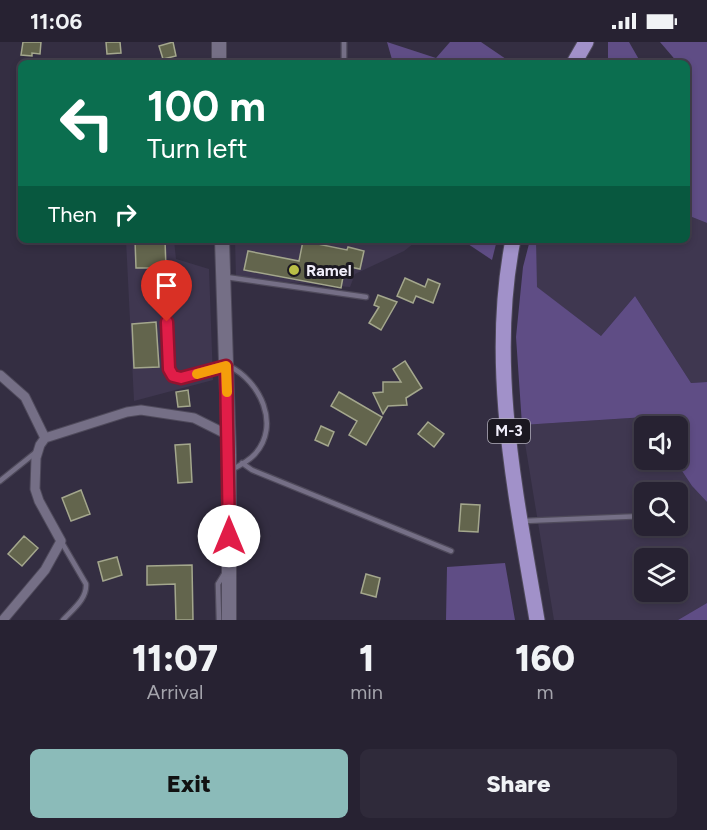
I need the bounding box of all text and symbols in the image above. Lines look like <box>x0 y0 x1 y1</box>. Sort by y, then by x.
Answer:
text: 11:06 <box>30 8 82 35</box>
text: 100 m <box>147 81 266 132</box>
icon: left <box>48 84 126 162</box>
text: Turn left <box>147 132 247 165</box>
icon: right <box>109 198 142 231</box>
text: Then <box>48 201 97 228</box>
pin <box>141 260 192 322</box>
place label: Ramel <box>306 261 352 280</box>
marker: Ramel <box>287 263 301 277</box>
icon: arrive <box>150 269 183 302</box>
map controls <box>634 416 688 602</box>
button: sound <box>634 416 688 470</box>
road number: M-3 <box>488 419 530 443</box>
button: search <box>634 482 688 536</box>
position arrow <box>197 504 261 568</box>
button: layers <box>634 548 688 602</box>
text: 11:07 <box>132 637 218 680</box>
text: 1 <box>359 637 374 680</box>
text: 160 <box>515 637 575 680</box>
text: Arrival <box>147 680 203 704</box>
text: min <box>350 680 383 704</box>
text: m <box>536 680 554 704</box>
button: Exit <box>30 749 348 818</box>
button: Share <box>360 749 677 818</box>

